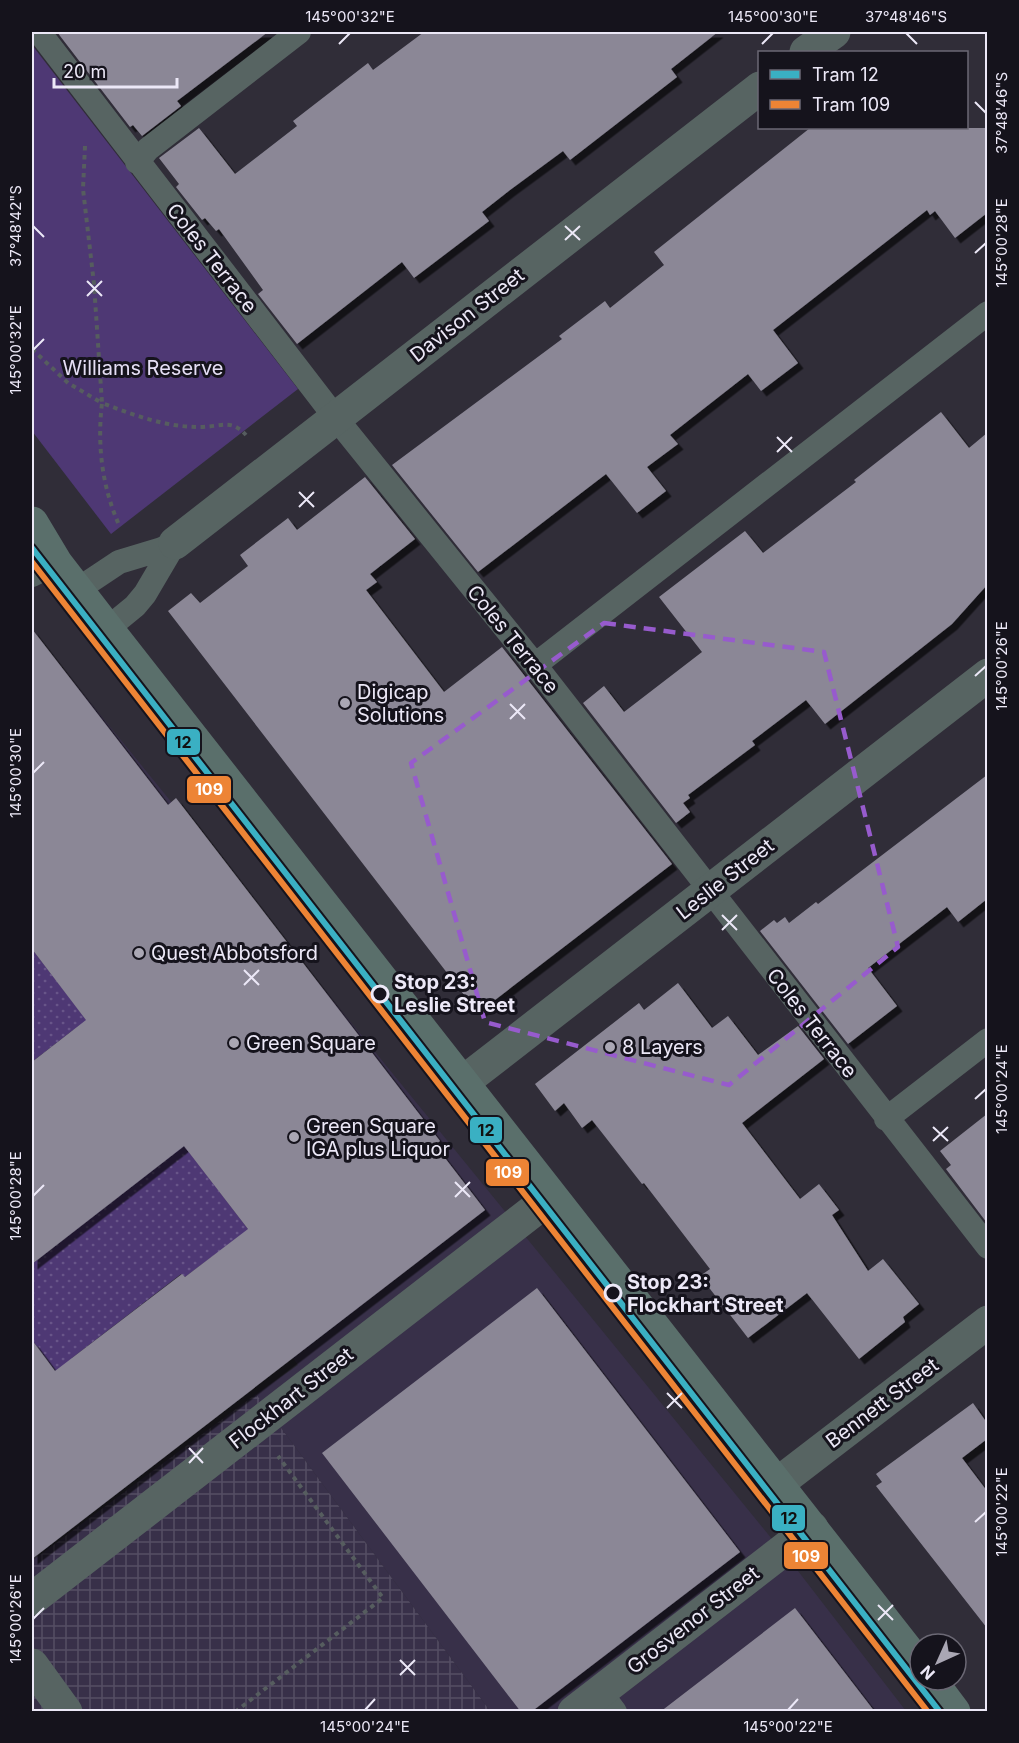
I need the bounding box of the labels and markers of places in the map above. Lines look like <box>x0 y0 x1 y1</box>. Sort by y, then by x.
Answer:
place label: Digicap Solutions <box>357 680 444 727</box>
marker: Digicap Solutions <box>338 696 352 710</box>
place label: Quest Abbotsford <box>151 941 318 965</box>
marker: Quest Abbotsford <box>132 946 146 960</box>
place label: Stop 23: Leslie Street <box>394 970 515 1017</box>
marker: Stop 23: Leslie Street <box>371 985 389 1003</box>
place label: Green Square <box>246 1031 376 1055</box>
place label: 8 Layers <box>622 1035 703 1059</box>
marker: Green Square <box>227 1036 241 1050</box>
marker: 8 Layers <box>603 1040 617 1054</box>
place label: Green Square IGA plus Liquor <box>306 1114 451 1161</box>
marker: Green Square IGA plus Liquor <box>287 1130 301 1144</box>
place label: Stop 23: Flockhart Street <box>627 1270 784 1317</box>
marker: Stop 23: Flockhart Street <box>604 1284 622 1302</box>

